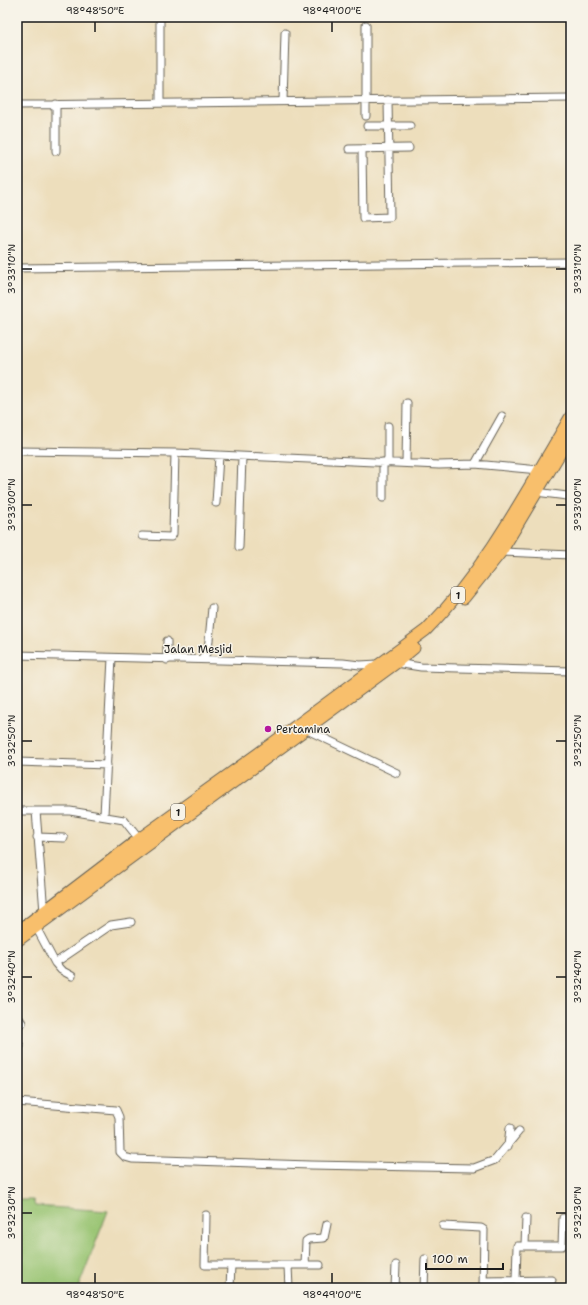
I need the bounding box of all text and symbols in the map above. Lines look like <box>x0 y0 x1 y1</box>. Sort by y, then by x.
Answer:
text: 98°48'50"E <box>66 4 124 17</box>
text: 98°49'00"E <box>302 4 362 17</box>
text: 3°33'10"N <box>5 244 18 294</box>
text: 3°33'10"N <box>571 244 584 294</box>
text: 3°33'00"N <box>5 478 18 532</box>
text: 3°33'00"N <box>571 478 584 532</box>
road number: 1 <box>451 587 465 603</box>
street label: Jalan Mesjid <box>164 642 232 657</box>
text: 3°32'50"N <box>5 715 18 767</box>
text: 3°32'50"N <box>571 715 584 767</box>
place label: Pertamina <box>276 722 330 737</box>
marker: Pertamina <box>263 724 273 734</box>
road number: 1 <box>171 804 185 820</box>
text: 3°32'40"N <box>5 950 18 1004</box>
text: 3°32'40"N <box>571 950 584 1004</box>
text: 3°32'30"N <box>5 1186 18 1240</box>
text: 3°32'30"N <box>571 1186 584 1240</box>
scale bar <box>426 1245 503 1271</box>
text: 100 m <box>432 1251 468 1267</box>
text: 98°48'50"E <box>66 1288 124 1301</box>
text: 98°49'00"E <box>302 1288 362 1301</box>

